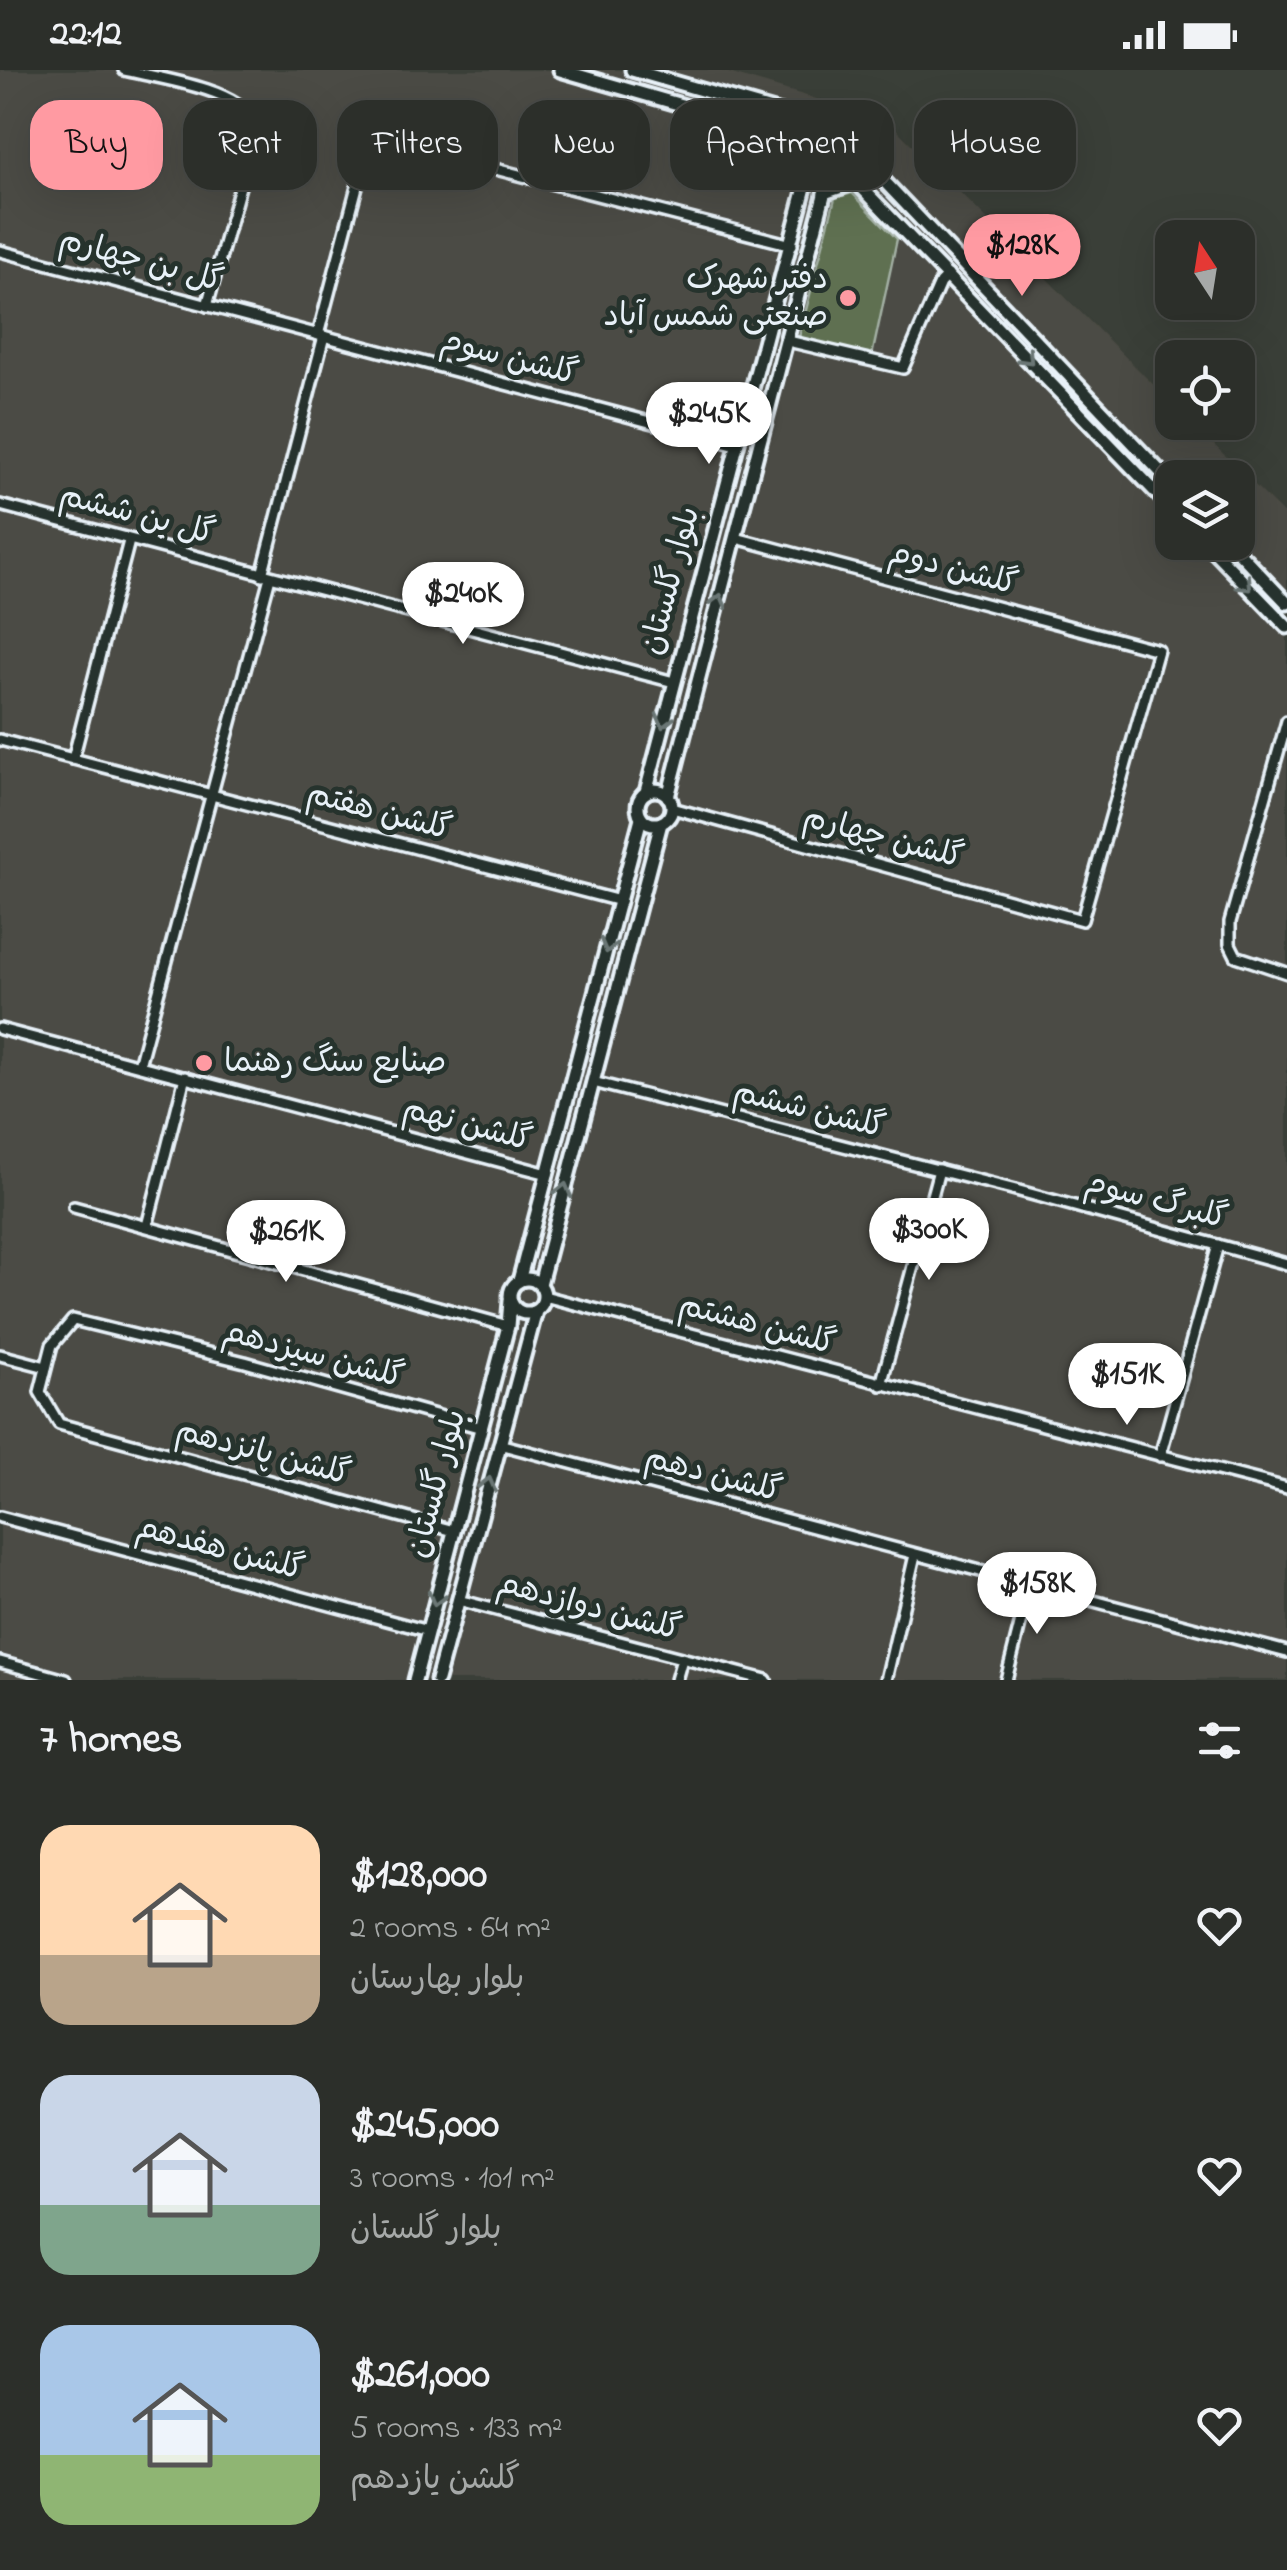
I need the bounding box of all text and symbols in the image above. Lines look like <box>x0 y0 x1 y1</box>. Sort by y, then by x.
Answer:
text: 22:12 <box>50 7 122 63</box>
chip: Buy <box>30 100 163 190</box>
chip: Rent <box>183 100 317 190</box>
chip: Filters <box>337 100 498 190</box>
chip: New <box>518 100 650 190</box>
chip: Apartment <box>670 100 894 190</box>
chip: House <box>914 100 1076 190</box>
pin: $128K <box>952 214 1092 299</box>
street label: گل بن چهارم <box>54 218 228 306</box>
north arrow <box>1155 220 1255 320</box>
map controls <box>1155 220 1255 560</box>
text: $128K <box>986 223 1058 270</box>
place label: دفتر شهرک صنعتی شمس آباد <box>603 257 828 341</box>
marker: دفتر شهرک صنعتی شمس آباد <box>837 287 859 309</box>
street label: گلشن سوم <box>435 318 583 400</box>
button: locate <box>1155 340 1255 440</box>
one-way arrow <box>1015 346 1033 364</box>
pin: $245K <box>639 382 779 467</box>
text: $245K <box>668 391 750 438</box>
button: layers <box>1155 460 1255 560</box>
street label: گل بن ششم <box>54 473 220 559</box>
street label: بلوار گلستان <box>630 502 714 660</box>
street label: گلشن دوم <box>883 530 1023 610</box>
pin: $240K <box>393 562 533 647</box>
text: $240K <box>424 571 502 618</box>
one-way arrow <box>1234 573 1252 591</box>
one-way arrow <box>708 593 729 610</box>
one-way arrow <box>655 712 676 729</box>
street label: گلشن هفتم <box>301 771 457 855</box>
street label: گلشن چهارم <box>798 795 968 883</box>
one-way arrow <box>598 937 619 954</box>
place label: صنایع سنگ رهنما <box>224 1040 446 1087</box>
marker: صنایع سنگ رهنما <box>193 1052 215 1074</box>
street label: گلشن ششم <box>728 1069 890 1153</box>
street label: گلشن نهم <box>397 1086 537 1166</box>
street label: گلبرگ سوم <box>1079 1160 1233 1244</box>
one-way arrow <box>553 1182 574 1199</box>
pin: $300K <box>859 1198 999 1283</box>
pin: $261K <box>216 1200 356 1285</box>
text: $300K <box>891 1207 967 1254</box>
text: $261K <box>248 1209 324 1256</box>
street label: گلشن هشتم <box>673 1283 841 1369</box>
street label: گلشن سیزدهم <box>217 1309 409 1403</box>
pin: $151K <box>1057 1343 1197 1428</box>
text: $151K <box>1090 1352 1164 1399</box>
street label: بلوار گلستان <box>396 1405 480 1563</box>
street label: گلشن پانزدهم <box>170 1408 356 1500</box>
street label: گلشن دهم <box>639 1435 787 1517</box>
one-way arrow <box>477 1476 498 1493</box>
street label: گلشن هفدهم <box>131 1505 309 1595</box>
pin: $158K <box>967 1552 1107 1637</box>
street label: گلشن دوازدهم <box>492 1561 686 1655</box>
text: $158K <box>999 1561 1075 1608</box>
one-way arrow <box>427 1590 448 1607</box>
text: 7 homes <box>40 1710 182 1771</box>
icon: filters <box>1192 1713 1247 1768</box>
text: $128,000 <box>350 1845 487 1906</box>
icon: home <box>120 1865 240 1985</box>
icon: heart <box>1192 1898 1247 1953</box>
text: 2 rooms · 64 m² <box>350 1906 551 1953</box>
text: بلوار بهارستان <box>350 1957 524 2004</box>
text: $245,000 <box>350 2095 499 2156</box>
icon: home <box>120 2115 240 2235</box>
icon: heart <box>1192 2148 1247 2203</box>
text: 3 rooms · 101 m² <box>350 2156 555 2203</box>
text: بلوار گلستان <box>350 2207 502 2254</box>
text: $261,000 <box>350 2345 490 2406</box>
icon: home <box>120 2365 240 2485</box>
icon: heart <box>1192 2398 1247 2453</box>
text: 5 rooms · 133 m² <box>350 2406 562 2453</box>
text: گلشن یازدهم <box>350 2457 520 2504</box>

